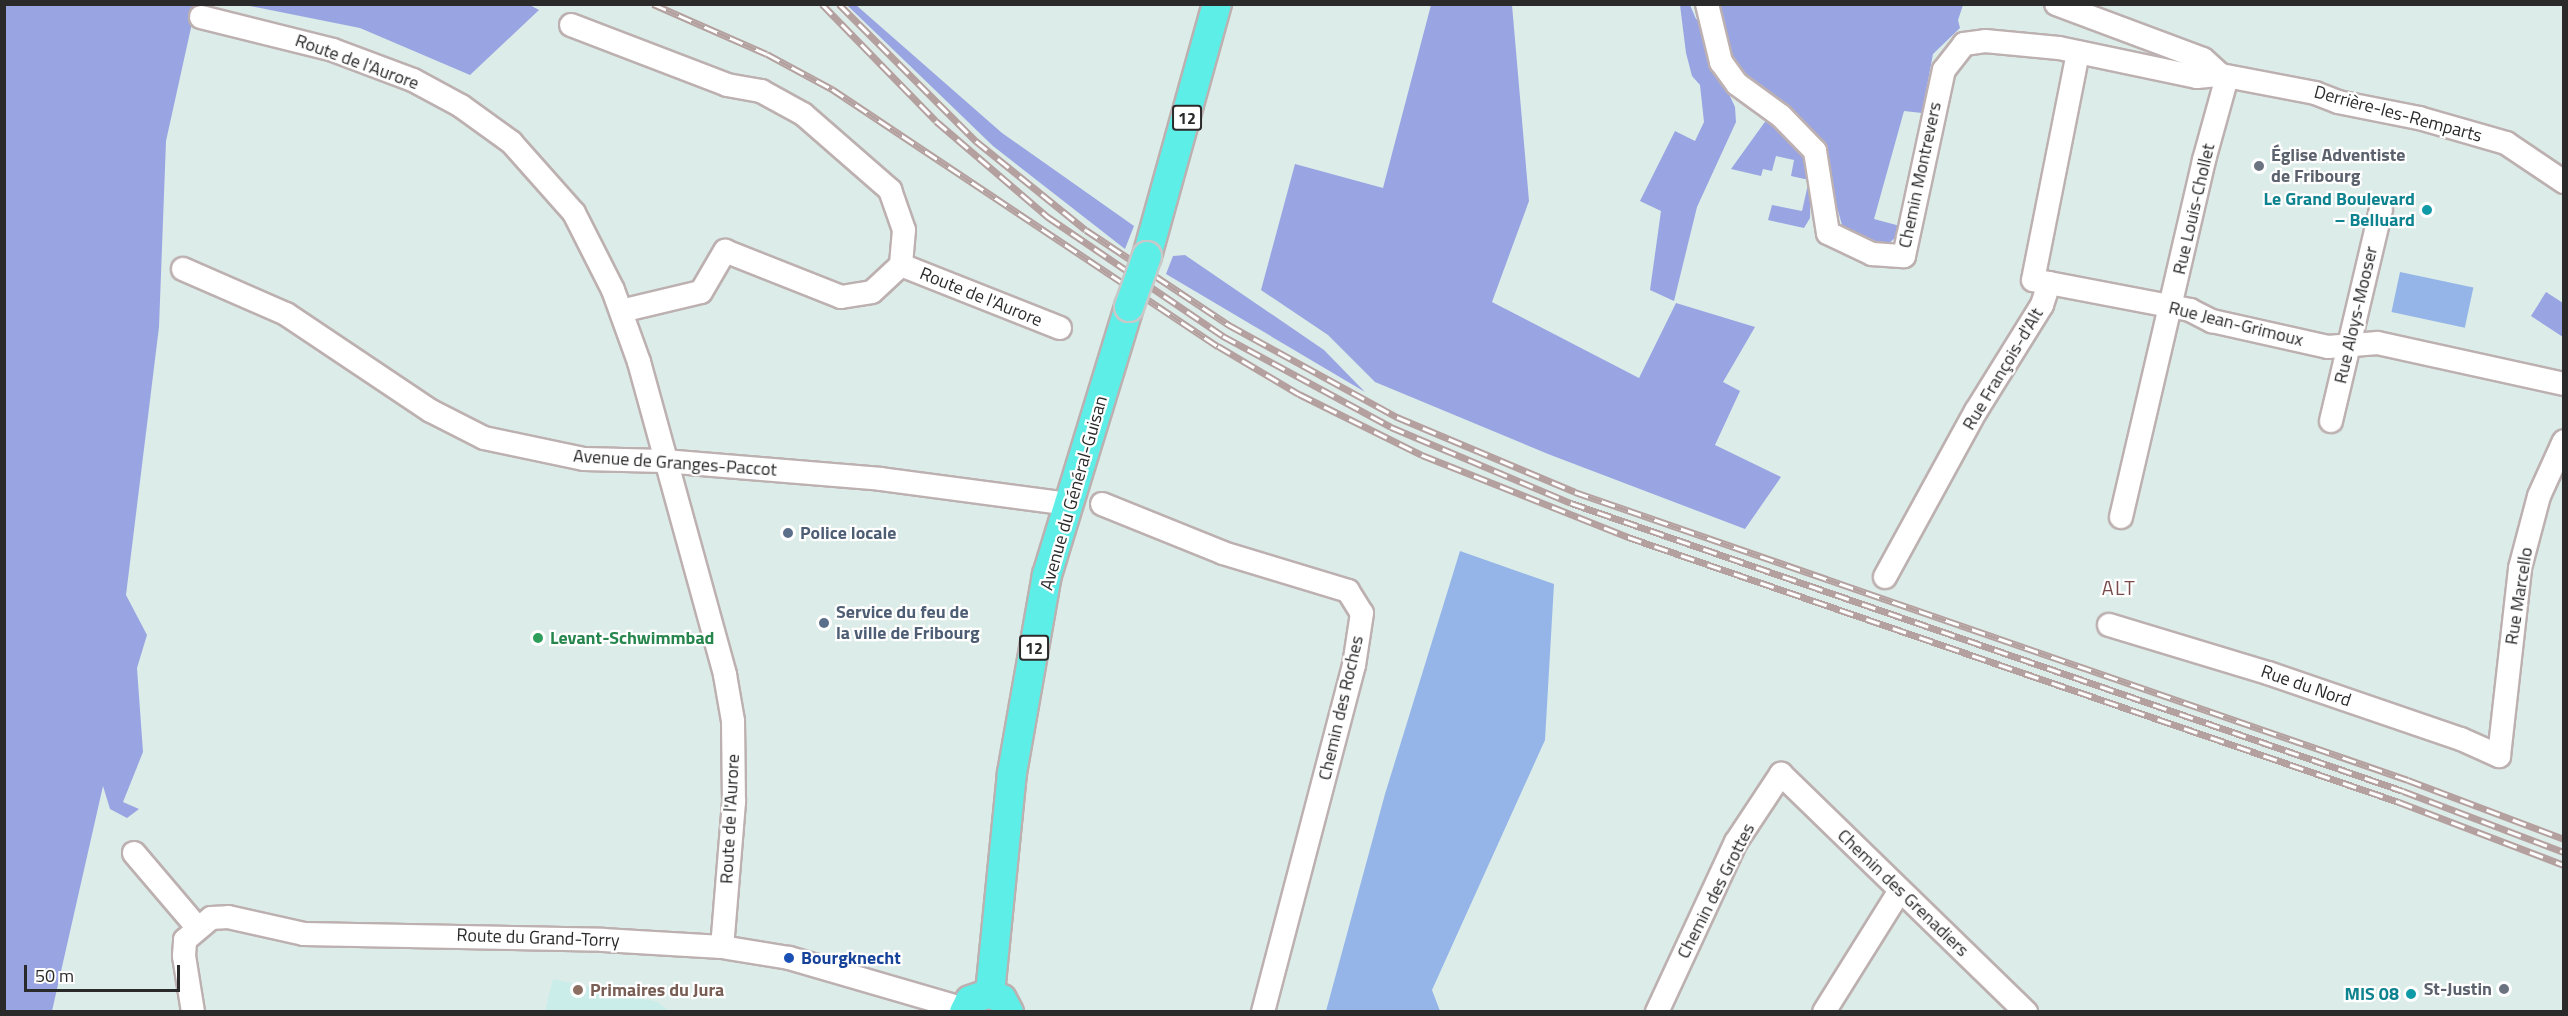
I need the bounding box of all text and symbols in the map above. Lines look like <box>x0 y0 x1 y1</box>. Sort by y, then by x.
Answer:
street label: Route de l'Aurore <box>292 30 422 94</box>
street label: Derrière-les-Remparts <box>2312 81 2484 147</box>
street label: Chemin Montrevers <box>1894 100 1946 250</box>
road number: 12 <box>1172 105 1202 131</box>
street label: Rue Louis-Chollet <box>2168 141 2220 277</box>
place label: Église Adventiste de Fribourg <box>2271 145 2406 188</box>
marker: Église Adventiste de Fribourg <box>2252 159 2266 173</box>
place label: Le Grand Boulevard – Belluard <box>2264 189 2415 232</box>
marker: Le Grand Boulevard – Belluard <box>2420 203 2434 217</box>
street label: Rue Aloys-Mooser <box>2330 244 2382 386</box>
street label: Route de l'Aurore <box>917 263 1045 331</box>
street label: Rue Jean-Grimoux <box>2166 297 2306 351</box>
street label: Rue François-d'Alt <box>1958 304 2048 434</box>
street label: Avenue du Général-Guisan <box>1036 393 1112 593</box>
street label: Avenue de Granges-Paccot <box>572 445 778 481</box>
place label: Police locale <box>800 522 896 544</box>
marker: Police locale <box>781 526 795 540</box>
street label: Rue Marcello <box>2501 546 2537 646</box>
district label: ALT <box>2102 575 2136 599</box>
place label: Service du feu de la ville de Fribourg <box>836 602 980 644</box>
marker: Service du feu de la ville de Fribourg <box>817 616 831 630</box>
place label: Levant-Schwimmbad <box>550 627 714 649</box>
marker: Levant-Schwimmbad <box>531 631 545 645</box>
street label: Chemin des Roches <box>1314 634 1368 782</box>
road number: 12 <box>1019 635 1049 661</box>
street label: Rue du Nord <box>2258 661 2354 711</box>
street label: Route de l'Aurore <box>716 754 744 884</box>
street label: Chemin des Grottes <box>1673 820 1759 962</box>
street label: Chemin des Grenadiers <box>1833 825 1973 961</box>
street label: Route du Grand-Torry <box>456 924 620 952</box>
place label: Bourgknecht <box>801 947 901 969</box>
marker: Bourgknecht <box>782 951 796 965</box>
scale bar <box>27 953 183 991</box>
text: 50 m <box>35 962 74 989</box>
place label: St-Justin <box>2424 978 2492 1000</box>
place label: Primaires du Jura <box>590 979 724 1001</box>
marker: St-Justin <box>2497 982 2511 996</box>
marker: Primaires du Jura <box>571 983 585 997</box>
place label: MIS 08 <box>2344 983 2399 1005</box>
marker: MIS 08 <box>2404 987 2418 1001</box>

